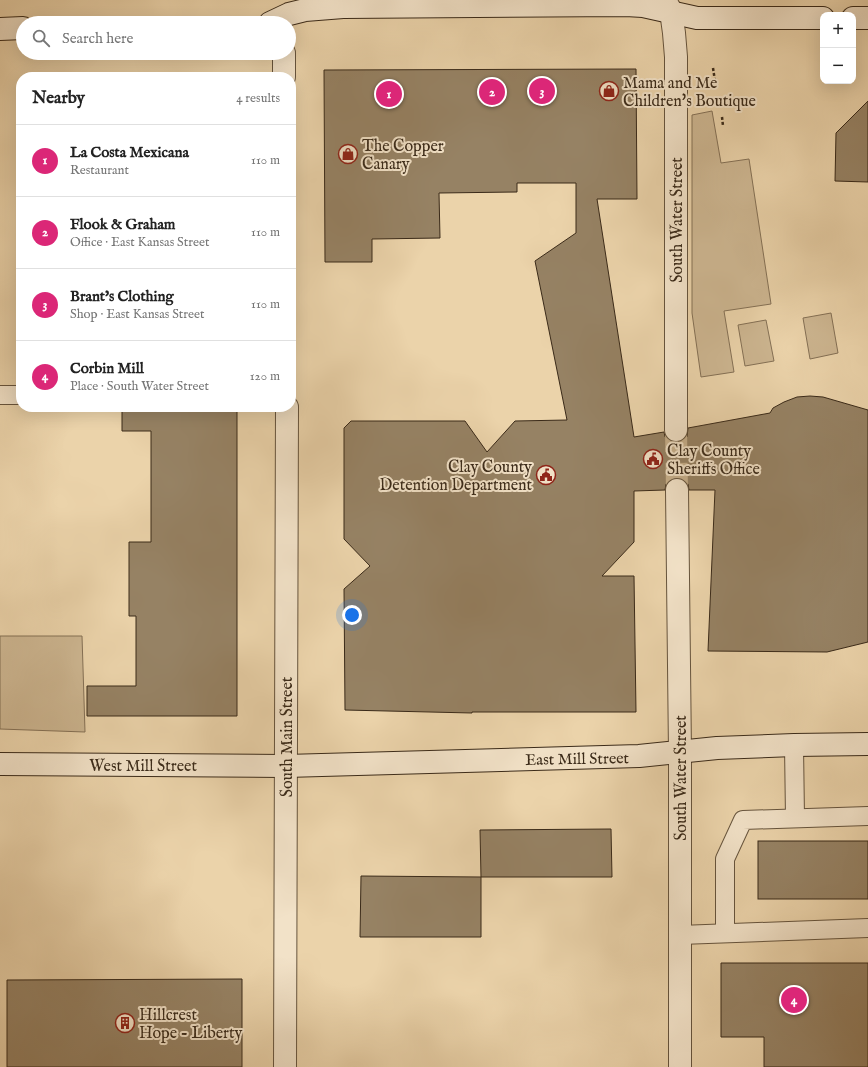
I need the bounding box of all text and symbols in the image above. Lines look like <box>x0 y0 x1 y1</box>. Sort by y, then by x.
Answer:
map controls <box>820 12 856 84</box>
button: + <box>820 12 856 48</box>
search box <box>16 16 296 60</box>
icon: search <box>30 27 52 49</box>
text: Search here <box>62 29 133 48</box>
button: − <box>820 48 856 84</box>
place label: Mama and Me Children's Boutique <box>623 74 756 112</box>
pin: 3 <box>529 76 555 106</box>
pin: 2 <box>479 77 505 107</box>
pin: 1 <box>376 79 402 109</box>
shop icon: Mama and Me Children's Boutique <box>598 80 620 102</box>
text: Nearby <box>32 88 85 109</box>
text: 4 results <box>236 90 280 107</box>
place label: The Copper Canary <box>362 137 444 175</box>
text: La Costa Mexicana <box>70 143 189 162</box>
shop icon: The Copper Canary <box>337 143 359 165</box>
text: 1 <box>43 152 47 169</box>
text: 110 m <box>251 152 280 169</box>
street label: South Water Street <box>668 157 688 283</box>
text: Restaurant <box>70 162 129 179</box>
text: Flook & Graham <box>70 215 175 234</box>
text: 2 <box>42 224 48 241</box>
text: 110 m <box>251 224 280 241</box>
text: Office · East Kansas Street <box>70 234 209 251</box>
text: Brant's Clothing <box>70 287 174 306</box>
text: 3 <box>43 296 47 313</box>
text: 110 m <box>251 296 280 313</box>
text: Shop · East Kansas Street <box>70 306 204 323</box>
text: Corbin Mill <box>70 359 144 378</box>
text: 4 <box>42 368 48 385</box>
text: 120 m <box>250 368 280 385</box>
text: Place · South Water Street <box>70 378 209 395</box>
place label: Clay County Sheriffs Office <box>667 442 760 480</box>
public building icon: Clay County Sheriffs Office <box>642 448 664 470</box>
place label: Clay County Detention Department <box>379 458 533 496</box>
public building icon: Clay County Detention Department <box>535 464 557 486</box>
your location <box>342 605 362 625</box>
street label: South Main Street <box>278 676 298 797</box>
street label: South Water Street <box>672 715 692 841</box>
street label: East Mill Street <box>525 749 630 771</box>
street label: West Mill Street <box>89 757 197 777</box>
pin: 4 <box>781 985 807 1015</box>
place label: Hillcrest Hope - Liberty <box>139 1006 242 1044</box>
building icon: Hillcrest Hope - Liberty <box>114 1012 136 1034</box>

